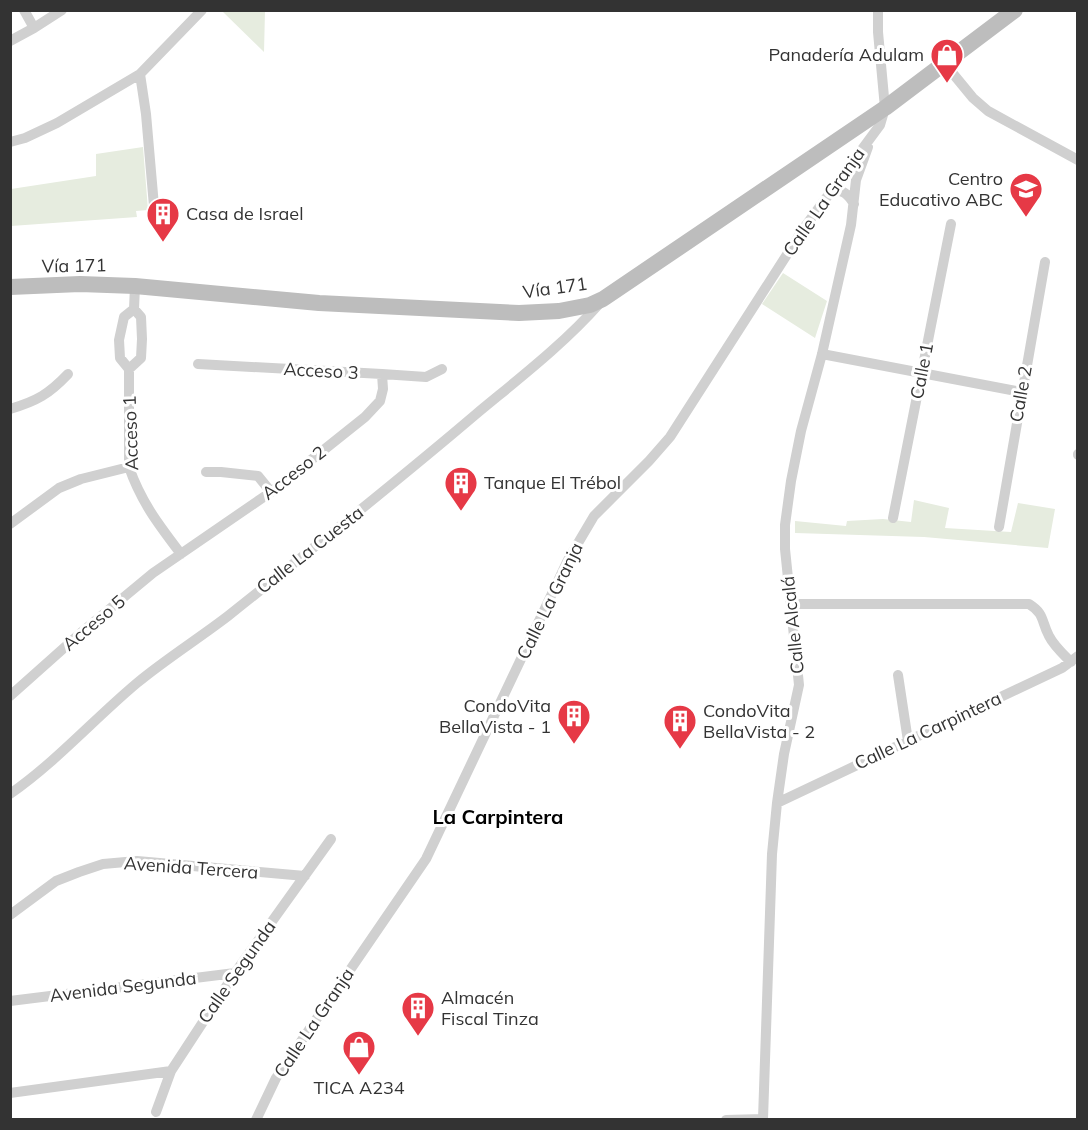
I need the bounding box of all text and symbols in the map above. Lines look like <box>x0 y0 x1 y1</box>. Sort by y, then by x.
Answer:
shop icon: Panadería Adulam <box>929 37 965 84</box>
place label: Panadería Adulam <box>768 43 924 66</box>
street label: Calle La Granja <box>778 143 869 260</box>
place label: Centro Educativo ABC <box>879 167 1003 211</box>
school or university icon: Centro Educativo ABC <box>1008 171 1044 218</box>
building icon: Casa de Israel <box>145 196 181 243</box>
place label: Casa de Israel <box>186 202 303 225</box>
street label: Vía 171 <box>41 253 107 278</box>
street label: Vía 171 <box>521 272 589 303</box>
street label: Calle 1 <box>905 341 938 401</box>
street label: Acceso 3 <box>283 357 359 384</box>
street label: Calle 2 <box>1004 364 1037 424</box>
street label: Acceso 1 <box>118 395 143 471</box>
street label: Acceso 2 <box>257 440 330 505</box>
building icon: Tanque El Trébol <box>443 465 479 512</box>
place label: Tanque El Trébol <box>484 471 621 494</box>
street label: Calle La Cuesta <box>252 501 368 599</box>
street label: Calle La Granja <box>511 539 588 663</box>
street label: Calle Alcalá <box>776 575 809 675</box>
street label: Acceso 5 <box>58 590 130 656</box>
street label: Calle La Carpintera <box>851 686 1005 775</box>
place label: CondoVita BellaVista - 1 <box>439 694 551 738</box>
building icon: CondoVita BellaVista - 1 <box>556 698 592 745</box>
place label: CondoVita BellaVista - 2 <box>703 699 815 743</box>
building icon: CondoVita BellaVista - 2 <box>662 703 698 750</box>
district label: La Carpintera <box>433 804 563 829</box>
street label: Avenida Tercera <box>123 851 259 884</box>
street label: Calle Segunda <box>193 916 281 1028</box>
street label: Calle La Granja <box>268 964 359 1082</box>
street label: Avenida Segunda <box>48 966 198 1007</box>
place label: Almacén Fiscal Tinza <box>441 986 539 1030</box>
building icon: Almacén Fiscal Tinza <box>400 990 436 1037</box>
shop icon: TICA A234 <box>341 1029 377 1076</box>
place label: TICA A234 <box>313 1076 405 1099</box>

